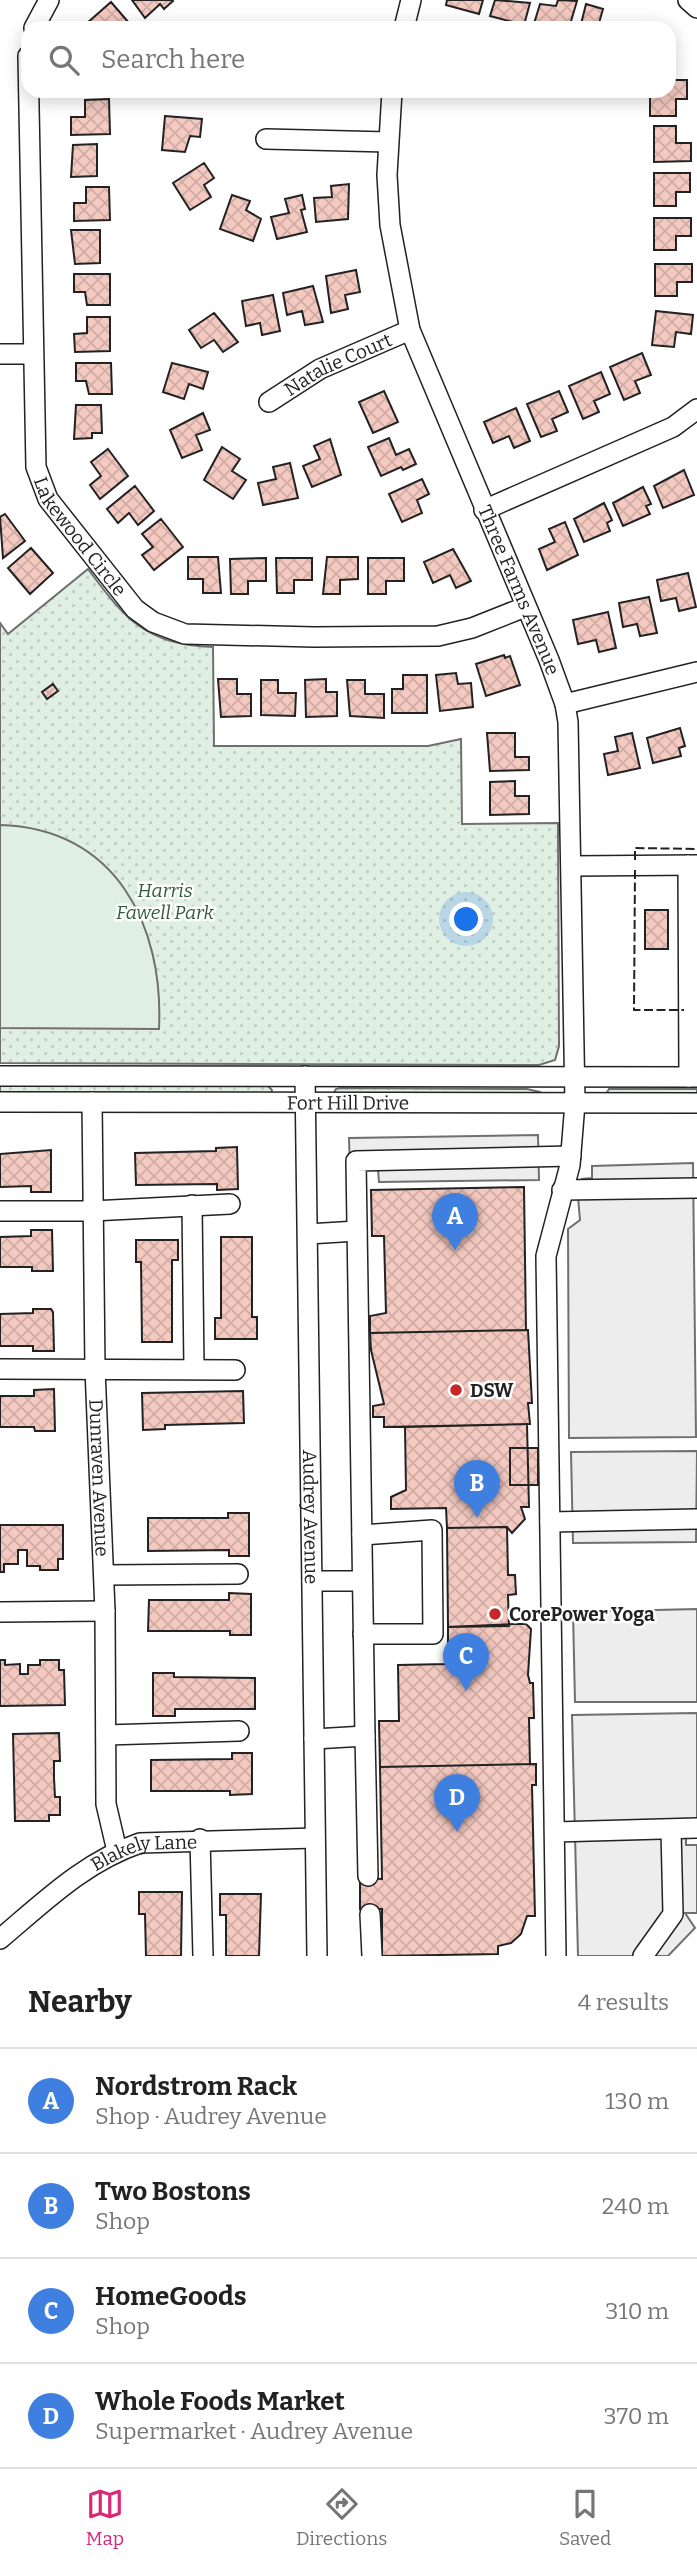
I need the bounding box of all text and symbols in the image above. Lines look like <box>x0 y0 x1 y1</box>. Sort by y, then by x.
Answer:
search box <box>21 21 676 98</box>
icon: search <box>45 41 83 79</box>
text: Search here <box>101 44 245 75</box>
street label: Natalie Court <box>280 328 395 401</box>
street label: Lakewood Circle <box>29 474 132 601</box>
street label: Three Farms Avenue <box>474 501 565 678</box>
park label: Harris Fawell Park <box>116 879 215 924</box>
your location <box>449 902 483 936</box>
street label: Fort Hill Drive <box>287 1091 409 1114</box>
pin: A <box>432 1193 478 1251</box>
place label: DSW <box>470 1379 514 1402</box>
marker: DSW <box>448 1382 464 1398</box>
street label: Dunraven Avenue <box>85 1399 114 1557</box>
street label: Audrey Avenue <box>299 1449 323 1584</box>
pin: B <box>454 1460 500 1518</box>
place label: CorePower Yoga <box>509 1603 655 1626</box>
marker: CorePower Yoga <box>487 1606 503 1622</box>
pin: C <box>443 1633 489 1691</box>
pin: D <box>434 1774 480 1832</box>
street label: Blakely Lane <box>86 1830 198 1876</box>
text: Nearby <box>28 1984 132 2020</box>
text: 4 results <box>578 1988 669 2016</box>
text: Nordstrom Rack <box>95 2071 297 2102</box>
text: A <box>43 2087 59 2115</box>
text: 130 m <box>605 2087 669 2115</box>
text: Shop · Audrey Avenue <box>95 2102 327 2130</box>
text: Two Bostons <box>95 2176 251 2207</box>
text: B <box>44 2192 58 2220</box>
text: 240 m <box>602 2192 669 2220</box>
text: Shop <box>95 2207 150 2235</box>
text: HomeGoods <box>95 2281 247 2312</box>
text: C <box>44 2297 58 2325</box>
text: 310 m <box>605 2297 669 2325</box>
text: Shop <box>95 2312 150 2340</box>
text: Whole Foods Market <box>95 2386 345 2417</box>
text: D <box>43 2402 59 2430</box>
text: 370 m <box>603 2402 669 2430</box>
text: Supermarket · Audrey Avenue <box>95 2417 413 2445</box>
tab: Map <box>86 2485 124 2550</box>
tab: Directions <box>296 2485 387 2550</box>
tab: Saved <box>559 2485 611 2550</box>

